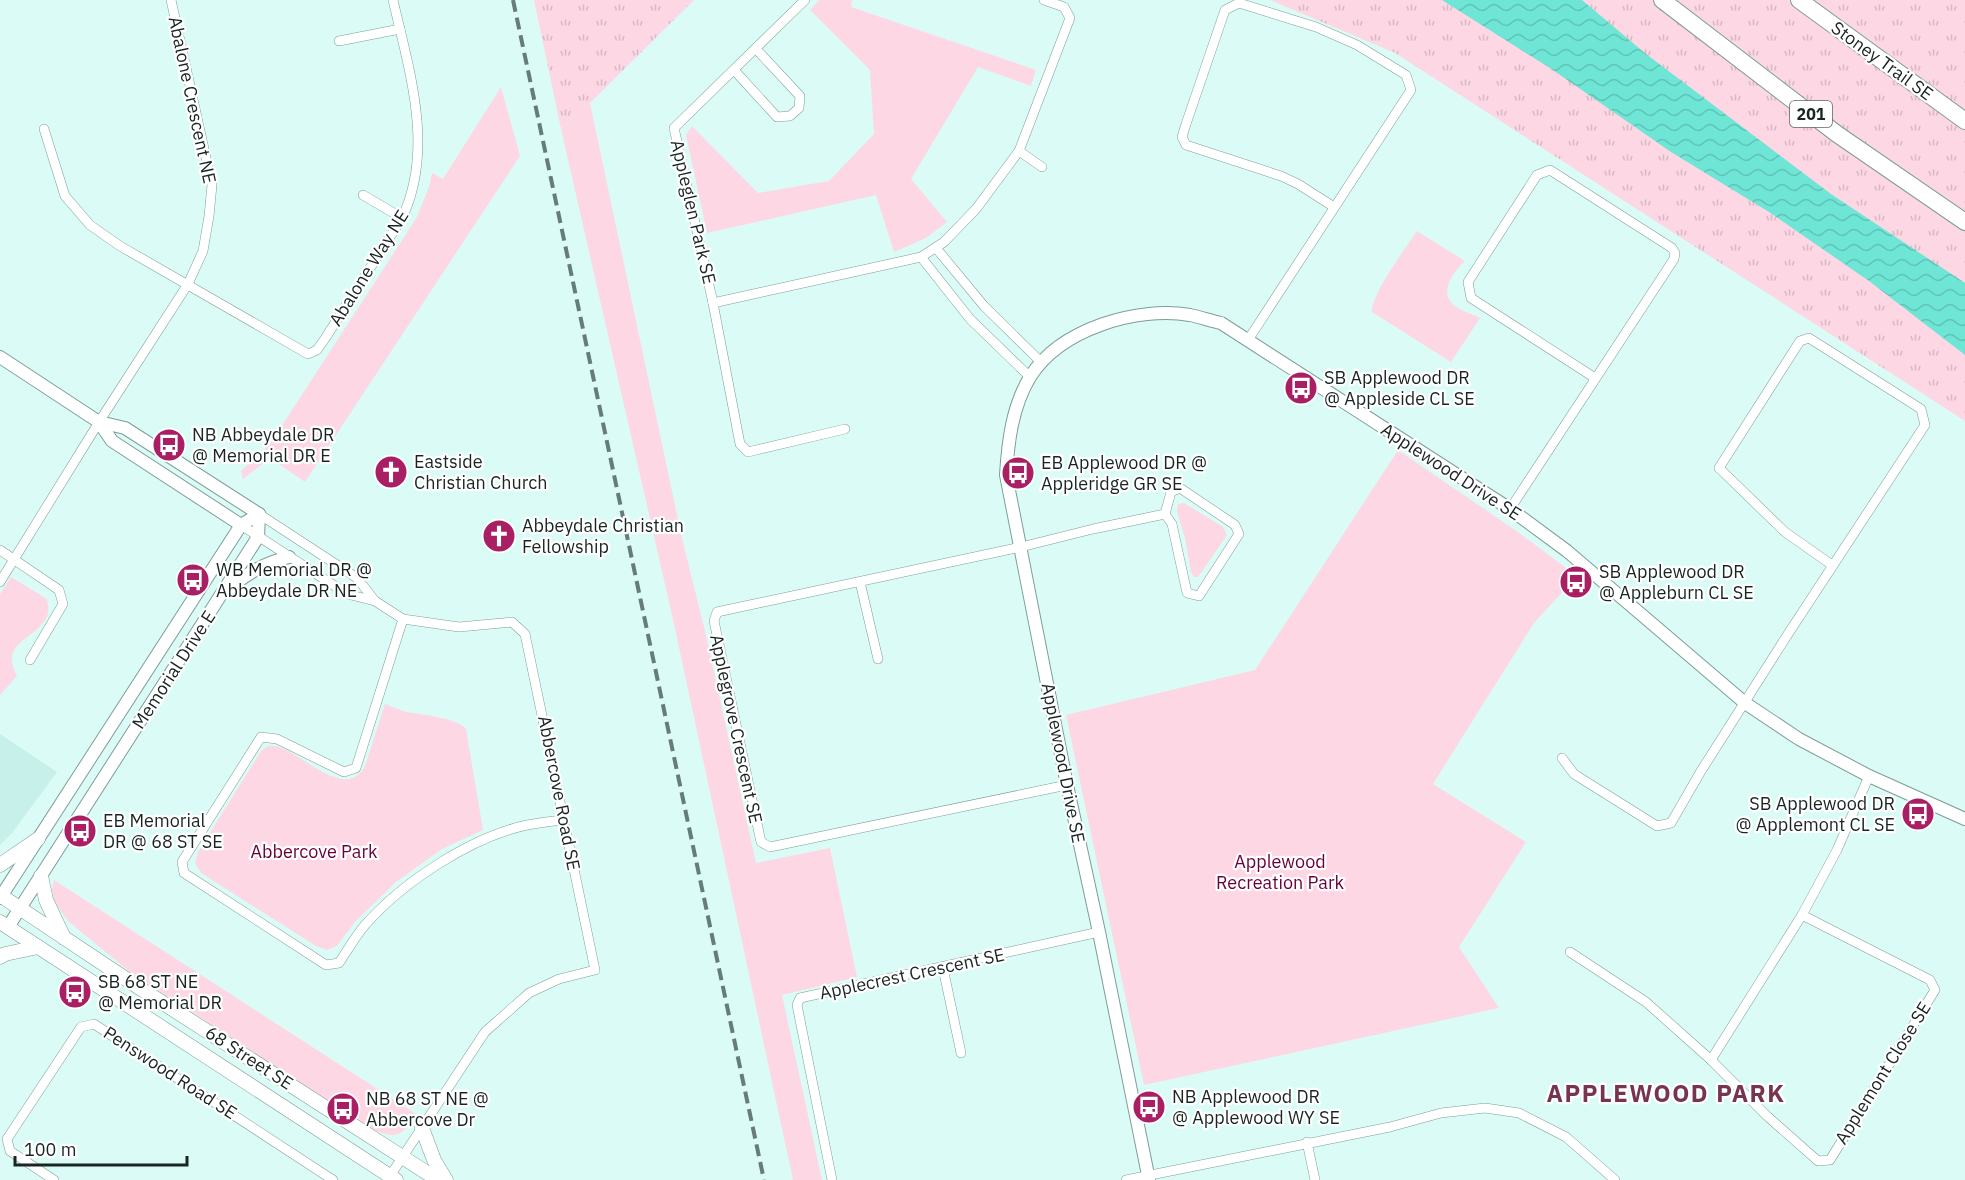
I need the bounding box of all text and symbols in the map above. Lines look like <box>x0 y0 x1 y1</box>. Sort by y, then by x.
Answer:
street label: Abalone Crescent NE <box>164 14 221 185</box>
street label: Stoney Trail SE <box>1827 16 1938 105</box>
road number: 201 <box>1790 101 1832 127</box>
street label: Appleglen Park SE <box>666 137 721 286</box>
street label: Abalone Way NE <box>324 205 414 330</box>
place label: SB Applewood DR @ Appleside CL SE <box>1324 366 1475 410</box>
bus stop icon: SB Applewood DR @ Appleside CL SE <box>1283 370 1319 406</box>
street label: Applewood Drive SE <box>1377 418 1526 526</box>
place label: NB Abbeydale DR @ Memorial DR E <box>192 423 335 467</box>
bus stop icon: NB Abbeydale DR @ Memorial DR E <box>151 427 187 463</box>
place label: Eastside Christian Church <box>414 450 547 494</box>
place label: EB Applewood DR @ Appleridge GR SE <box>1041 451 1207 495</box>
church icon: Eastside Christian Church <box>373 454 409 490</box>
bus stop icon: EB Applewood DR @ Appleridge GR SE <box>1000 455 1036 491</box>
place label: Abbeydale Christian Fellowship <box>522 514 684 558</box>
church icon: Abbeydale Christian Fellowship <box>481 518 517 554</box>
place label: WB Memorial DR @ Abbeydale DR NE <box>216 558 372 602</box>
place label: SB Applewood DR @ Appleburn CL SE <box>1599 560 1754 604</box>
bus stop icon: WB Memorial DR @ Abbeydale DR NE <box>175 562 211 598</box>
bus stop icon: SB Applewood DR @ Appleburn CL SE <box>1558 564 1594 600</box>
street label: Memorial Drive E <box>127 606 220 733</box>
street label: Applegrove Crescent SE <box>705 632 768 826</box>
street label: Applewood Drive SE <box>1037 681 1090 845</box>
street label: Abbercove Road SE <box>533 714 586 872</box>
place label: SB Applewood DR @ Applemont CL SE <box>1736 792 1895 836</box>
bus stop icon: SB Applewood DR @ Applemont CL SE <box>1900 796 1936 832</box>
place label: EB Memorial DR @ 68 ST SE <box>103 809 223 853</box>
bus stop icon: EB Memorial DR @ 68 ST SE <box>62 813 98 849</box>
park label: Abbercove Park <box>251 840 378 863</box>
park label: Applewood Recreation Park <box>1216 850 1345 894</box>
street label: Applecrest Crescent SE <box>817 943 1007 1004</box>
place label: SB 68 ST NE @ Memorial DR <box>98 970 222 1014</box>
bus stop icon: SB 68 ST NE @ Memorial DR <box>57 974 93 1010</box>
street label: Applemont Close SE <box>1829 997 1936 1148</box>
street label: Penswood Road SE <box>99 1021 241 1124</box>
street label: 68 Street SE <box>201 1021 298 1095</box>
district label: APPLEWOOD PARK <box>1547 1077 1786 1109</box>
place label: NB Applewood DR @ Applewood WY SE <box>1172 1085 1340 1129</box>
place label: NB 68 ST NE @ Abbercove Dr <box>366 1087 489 1131</box>
bus stop icon: NB Applewood DR @ Applewood WY SE <box>1131 1089 1167 1125</box>
bus stop icon: NB 68 ST NE @ Abbercove Dr <box>325 1091 361 1127</box>
scale bar <box>15 1129 188 1167</box>
text: 100 m <box>24 1138 76 1161</box>

